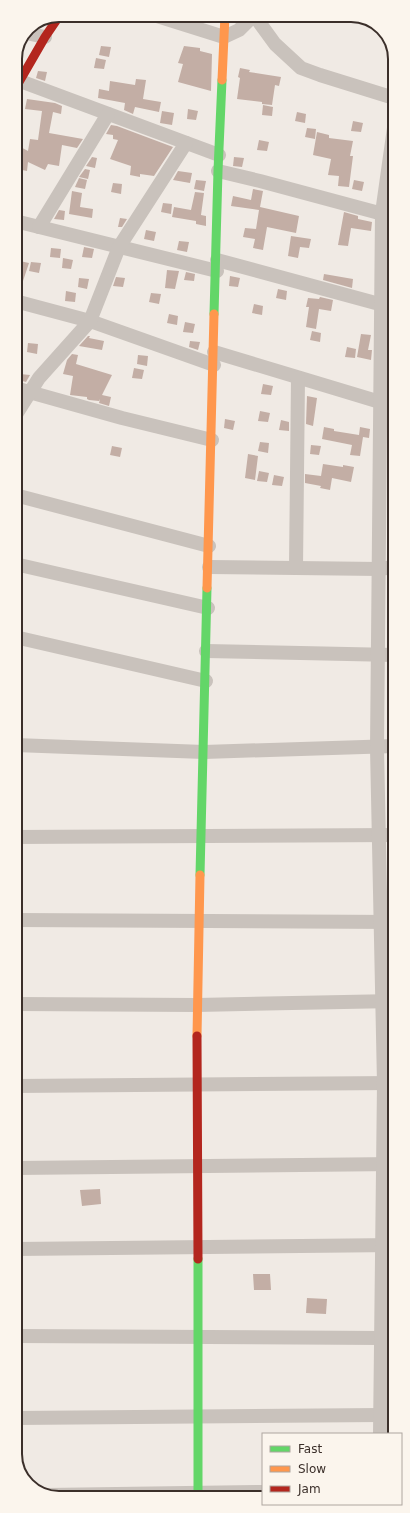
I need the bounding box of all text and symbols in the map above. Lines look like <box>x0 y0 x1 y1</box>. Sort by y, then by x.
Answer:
legend <box>262 1433 402 1505</box>
text: Fast <box>298 1442 322 1456</box>
text: Slow <box>298 1462 326 1476</box>
text: Jam <box>297 1482 321 1496</box>

